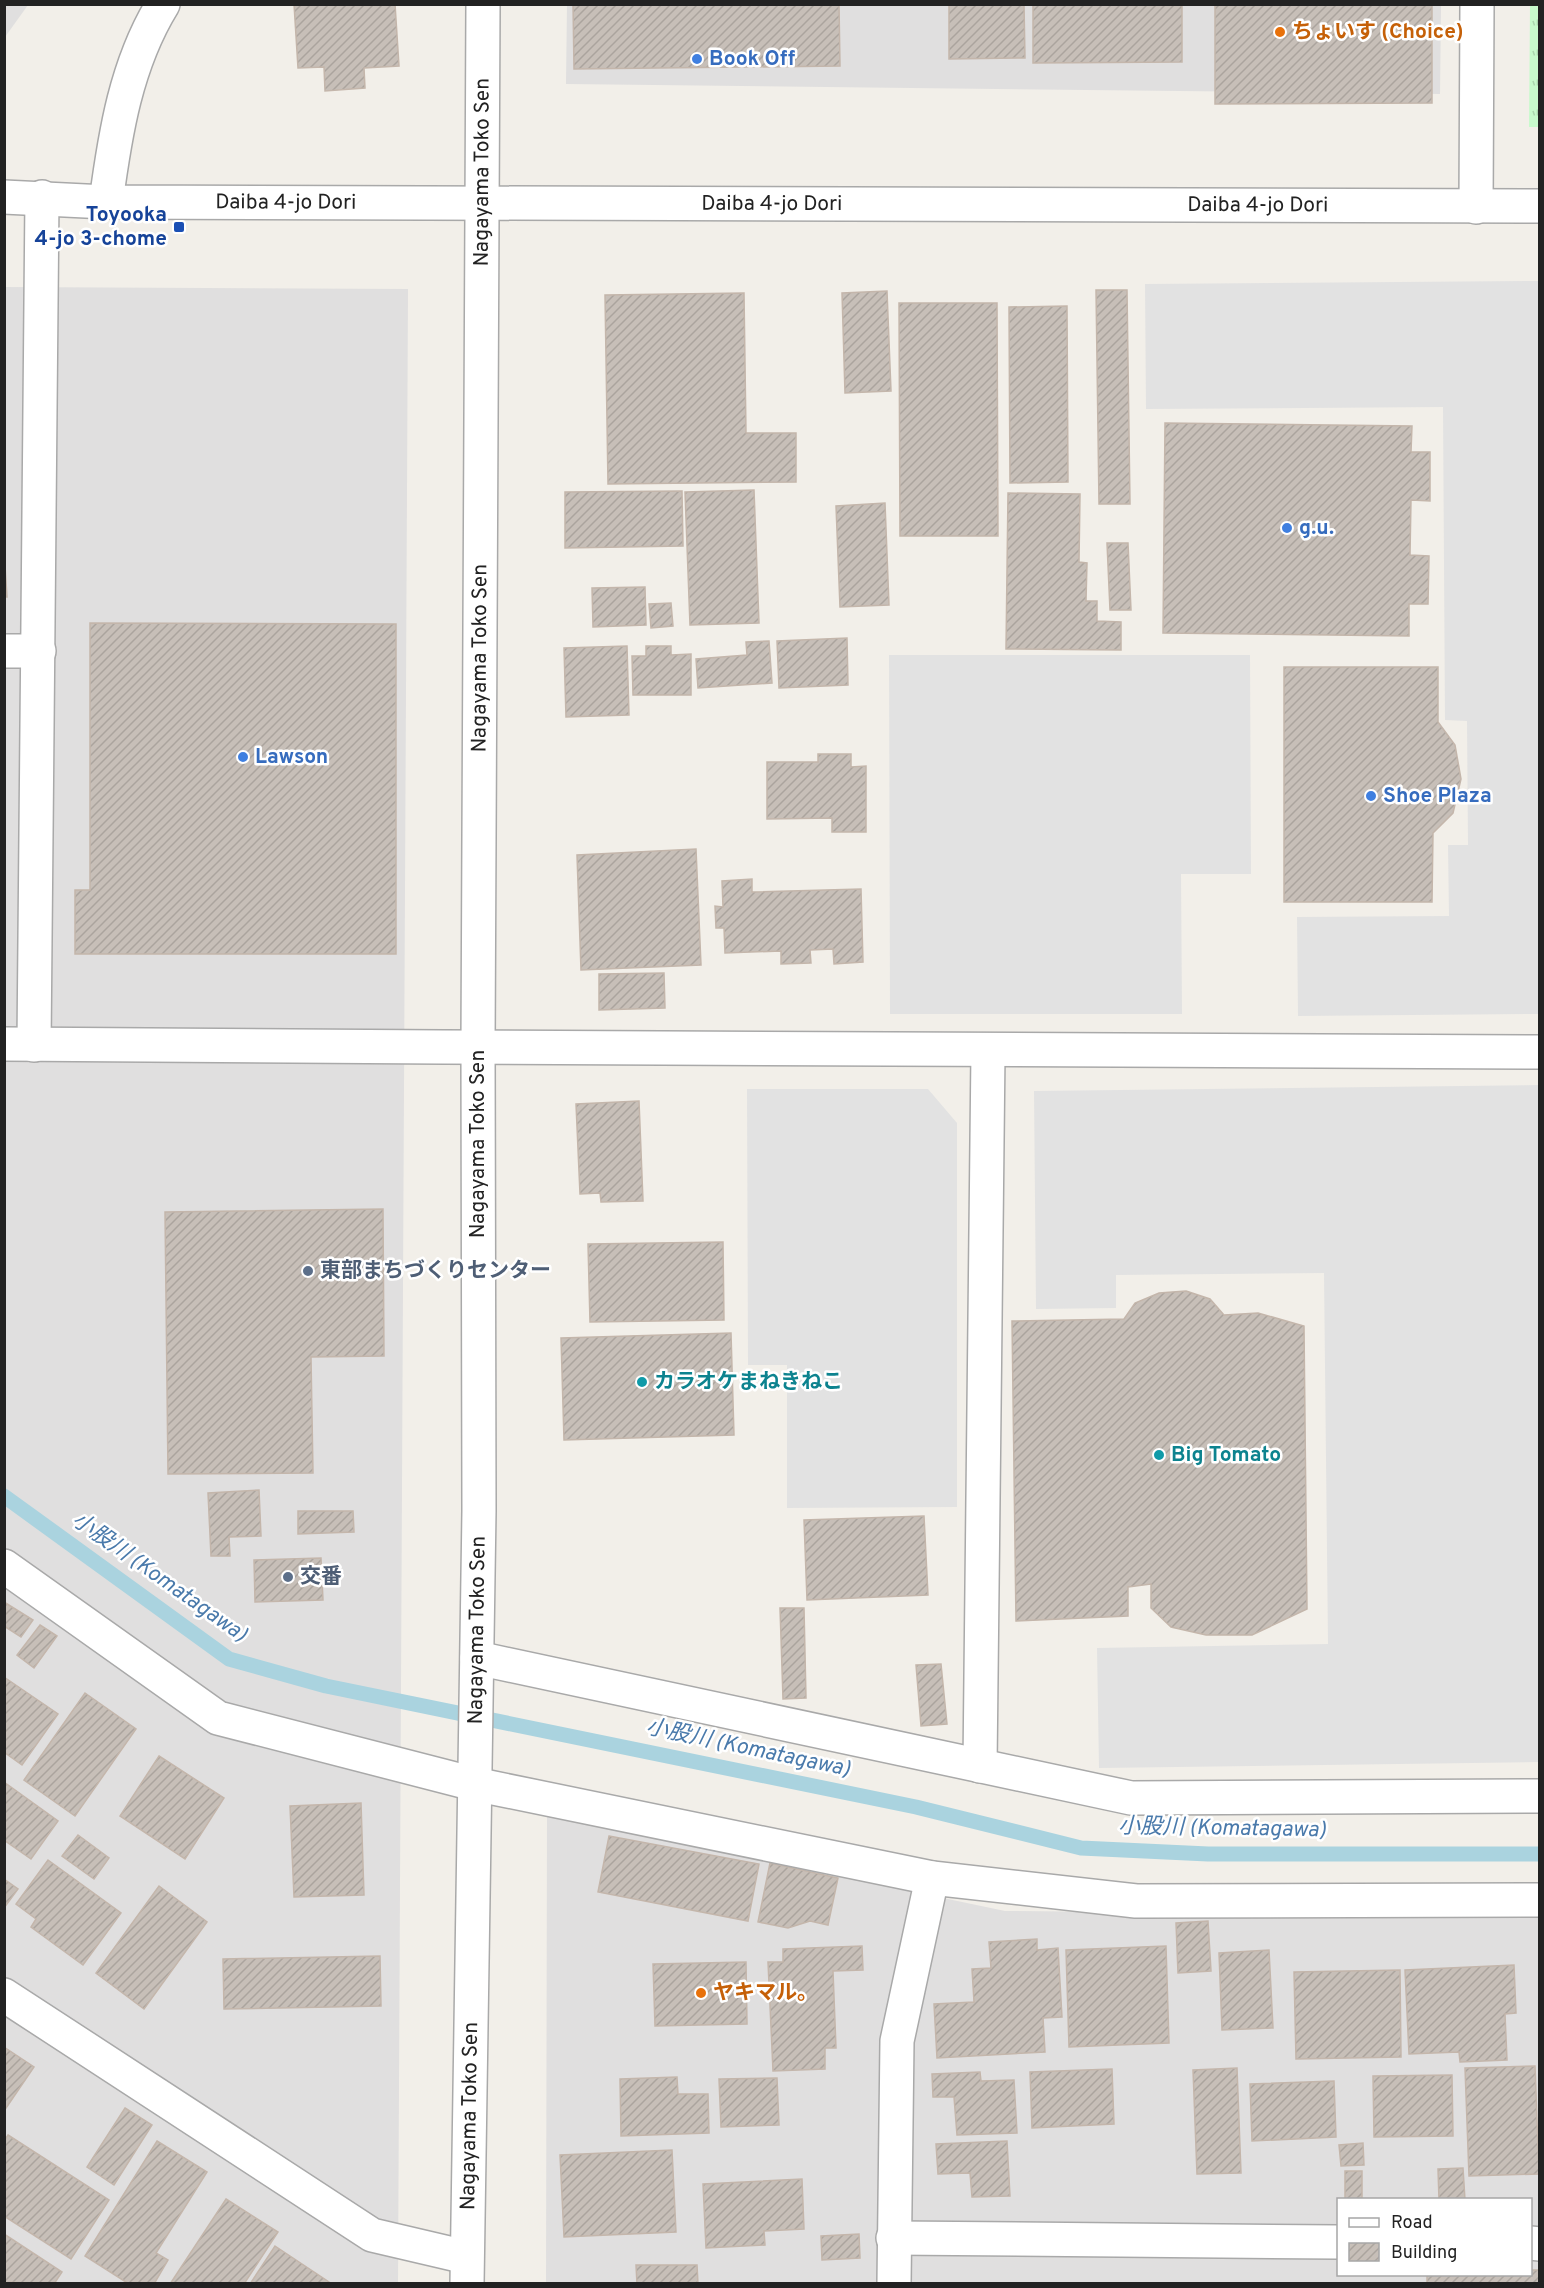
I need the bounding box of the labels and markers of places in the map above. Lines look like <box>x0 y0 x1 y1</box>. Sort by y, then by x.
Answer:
place label: ちょいす (Choice) <box>1292 19 1464 46</box>
marker: ちょいす (Choice) <box>1273 25 1287 39</box>
place label: Book Off <box>709 46 796 73</box>
marker: Book Off <box>690 52 704 66</box>
place label: Toyooka 4-jo 3-chome <box>35 202 167 253</box>
marker: Toyooka 4-jo 3-chome <box>172 220 186 234</box>
place label: g.u. <box>1299 515 1334 542</box>
marker: g.u. <box>1280 521 1294 535</box>
place label: Lawson <box>255 744 328 771</box>
marker: Lawson <box>236 750 250 764</box>
place label: Shoe Plaza <box>1383 783 1492 810</box>
marker: Shoe Plaza <box>1364 789 1378 803</box>
place label: 東部まちづくりセンター <box>320 1258 551 1285</box>
marker: 東部まちづくりセンター <box>301 1264 315 1278</box>
place label: カラオケまねきねこ <box>654 1369 843 1396</box>
marker: カラオケまねきねこ <box>635 1375 649 1389</box>
place label: Big Tomato <box>1171 1442 1281 1469</box>
marker: Big Tomato <box>1152 1448 1166 1462</box>
place label: 交番 <box>300 1564 342 1591</box>
marker: 交番 <box>281 1570 295 1584</box>
place label: ヤキマル。 <box>713 1980 818 2007</box>
marker: ヤキマル。 <box>694 1986 708 2000</box>

